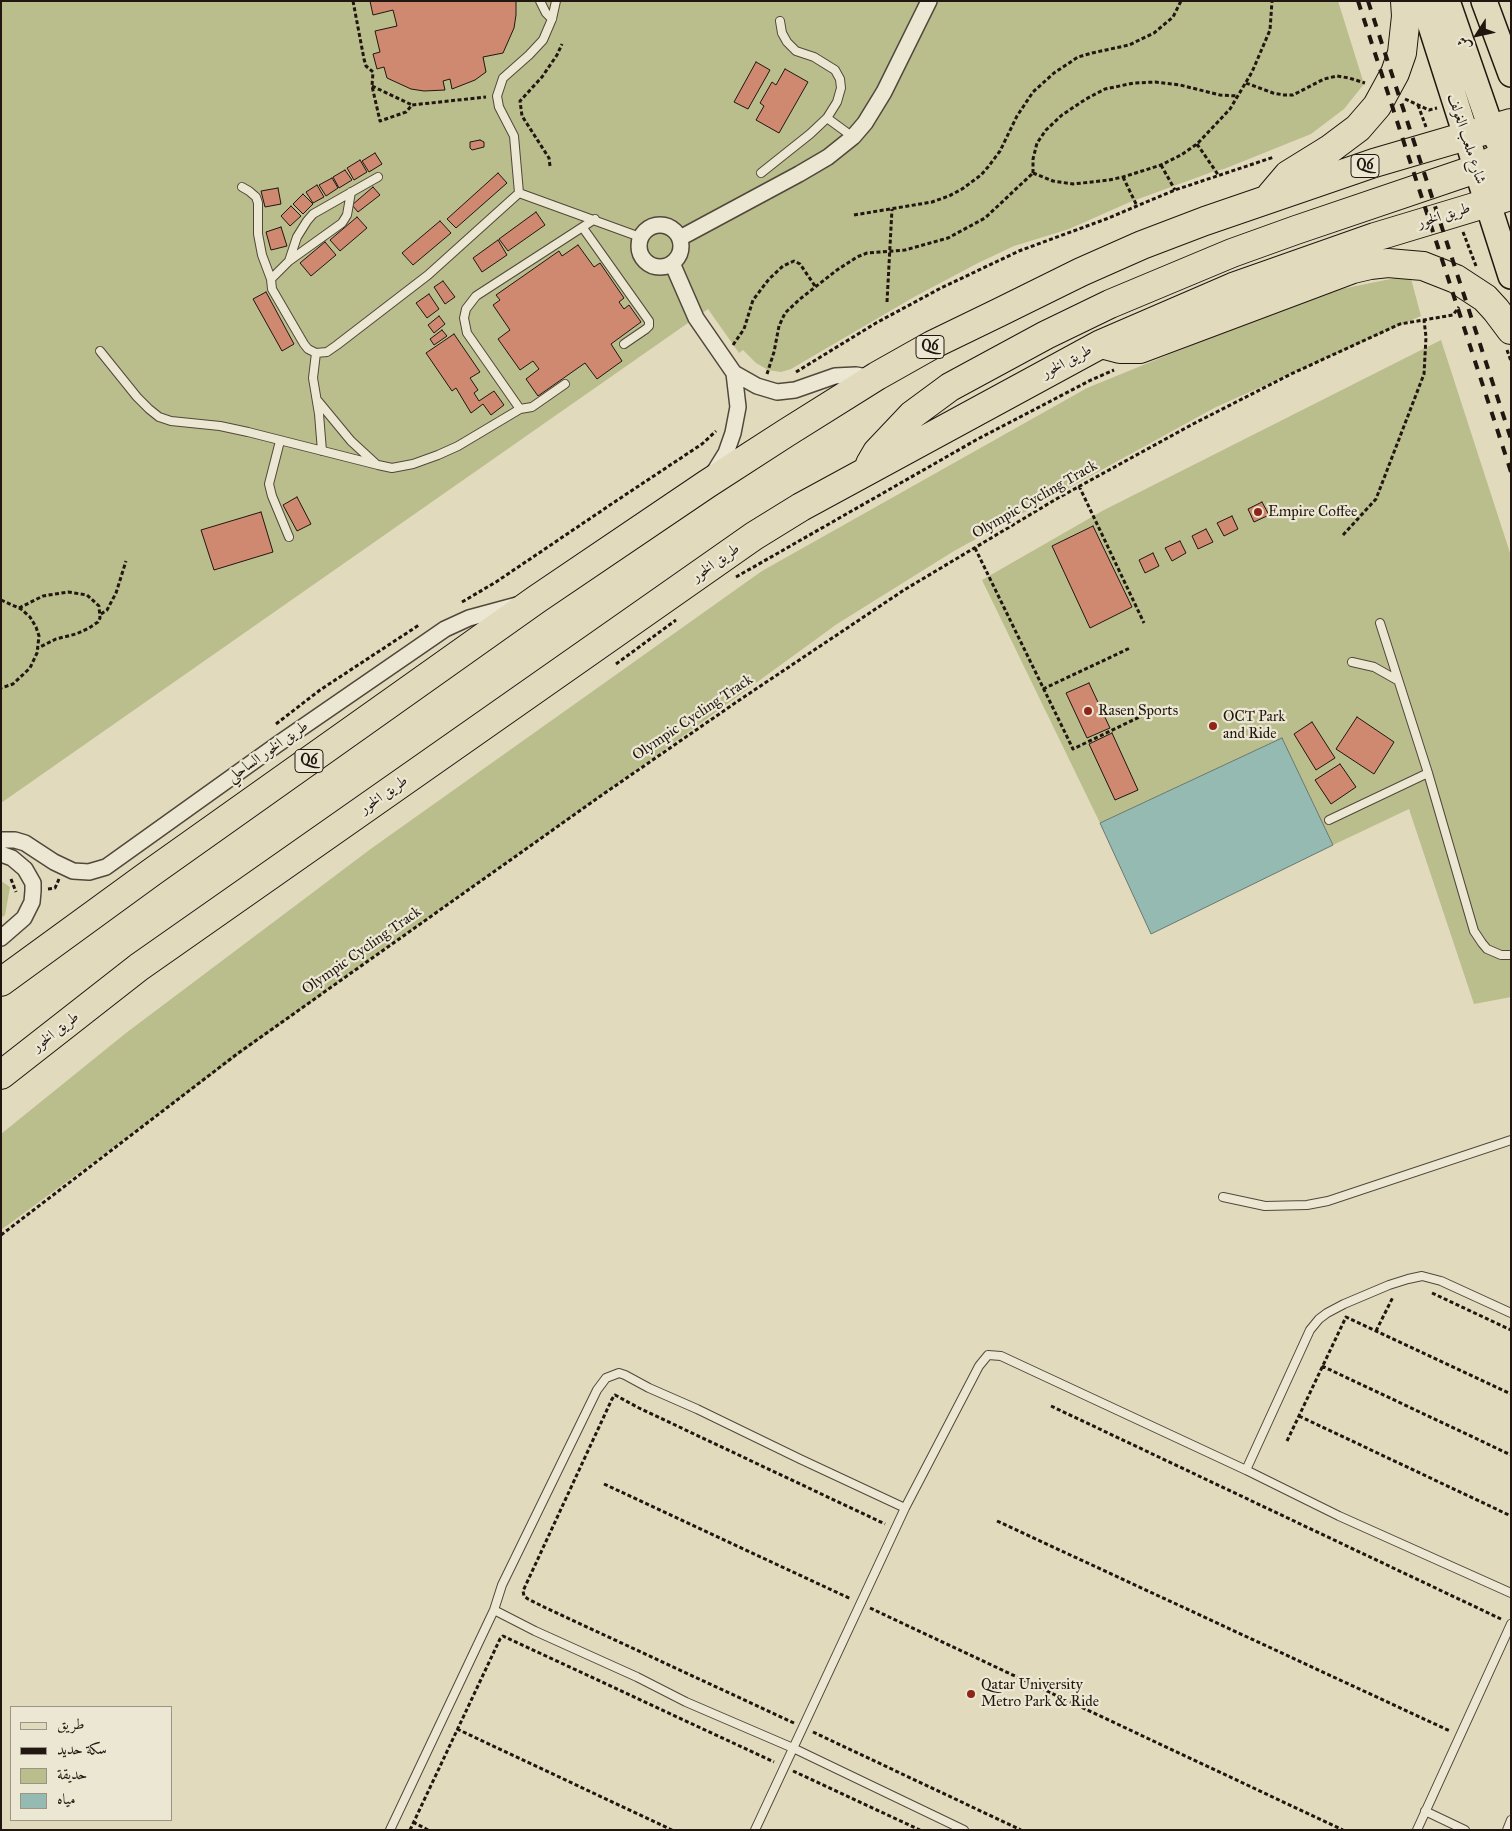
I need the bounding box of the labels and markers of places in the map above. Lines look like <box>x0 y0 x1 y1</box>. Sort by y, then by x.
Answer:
place label: Empire Coffee <box>1268 503 1357 521</box>
marker: Empire Coffee <box>1252 506 1264 518</box>
place label: Rasen Sports <box>1098 702 1178 720</box>
marker: Rasen Sports <box>1082 705 1094 717</box>
place label: OCT Park and Ride <box>1223 708 1285 743</box>
marker: OCT Park and Ride <box>1207 720 1219 732</box>
place label: Qatar University Metro Park & Ride <box>981 1676 1099 1711</box>
marker: Qatar University Metro Park & Ride <box>965 1688 977 1700</box>

